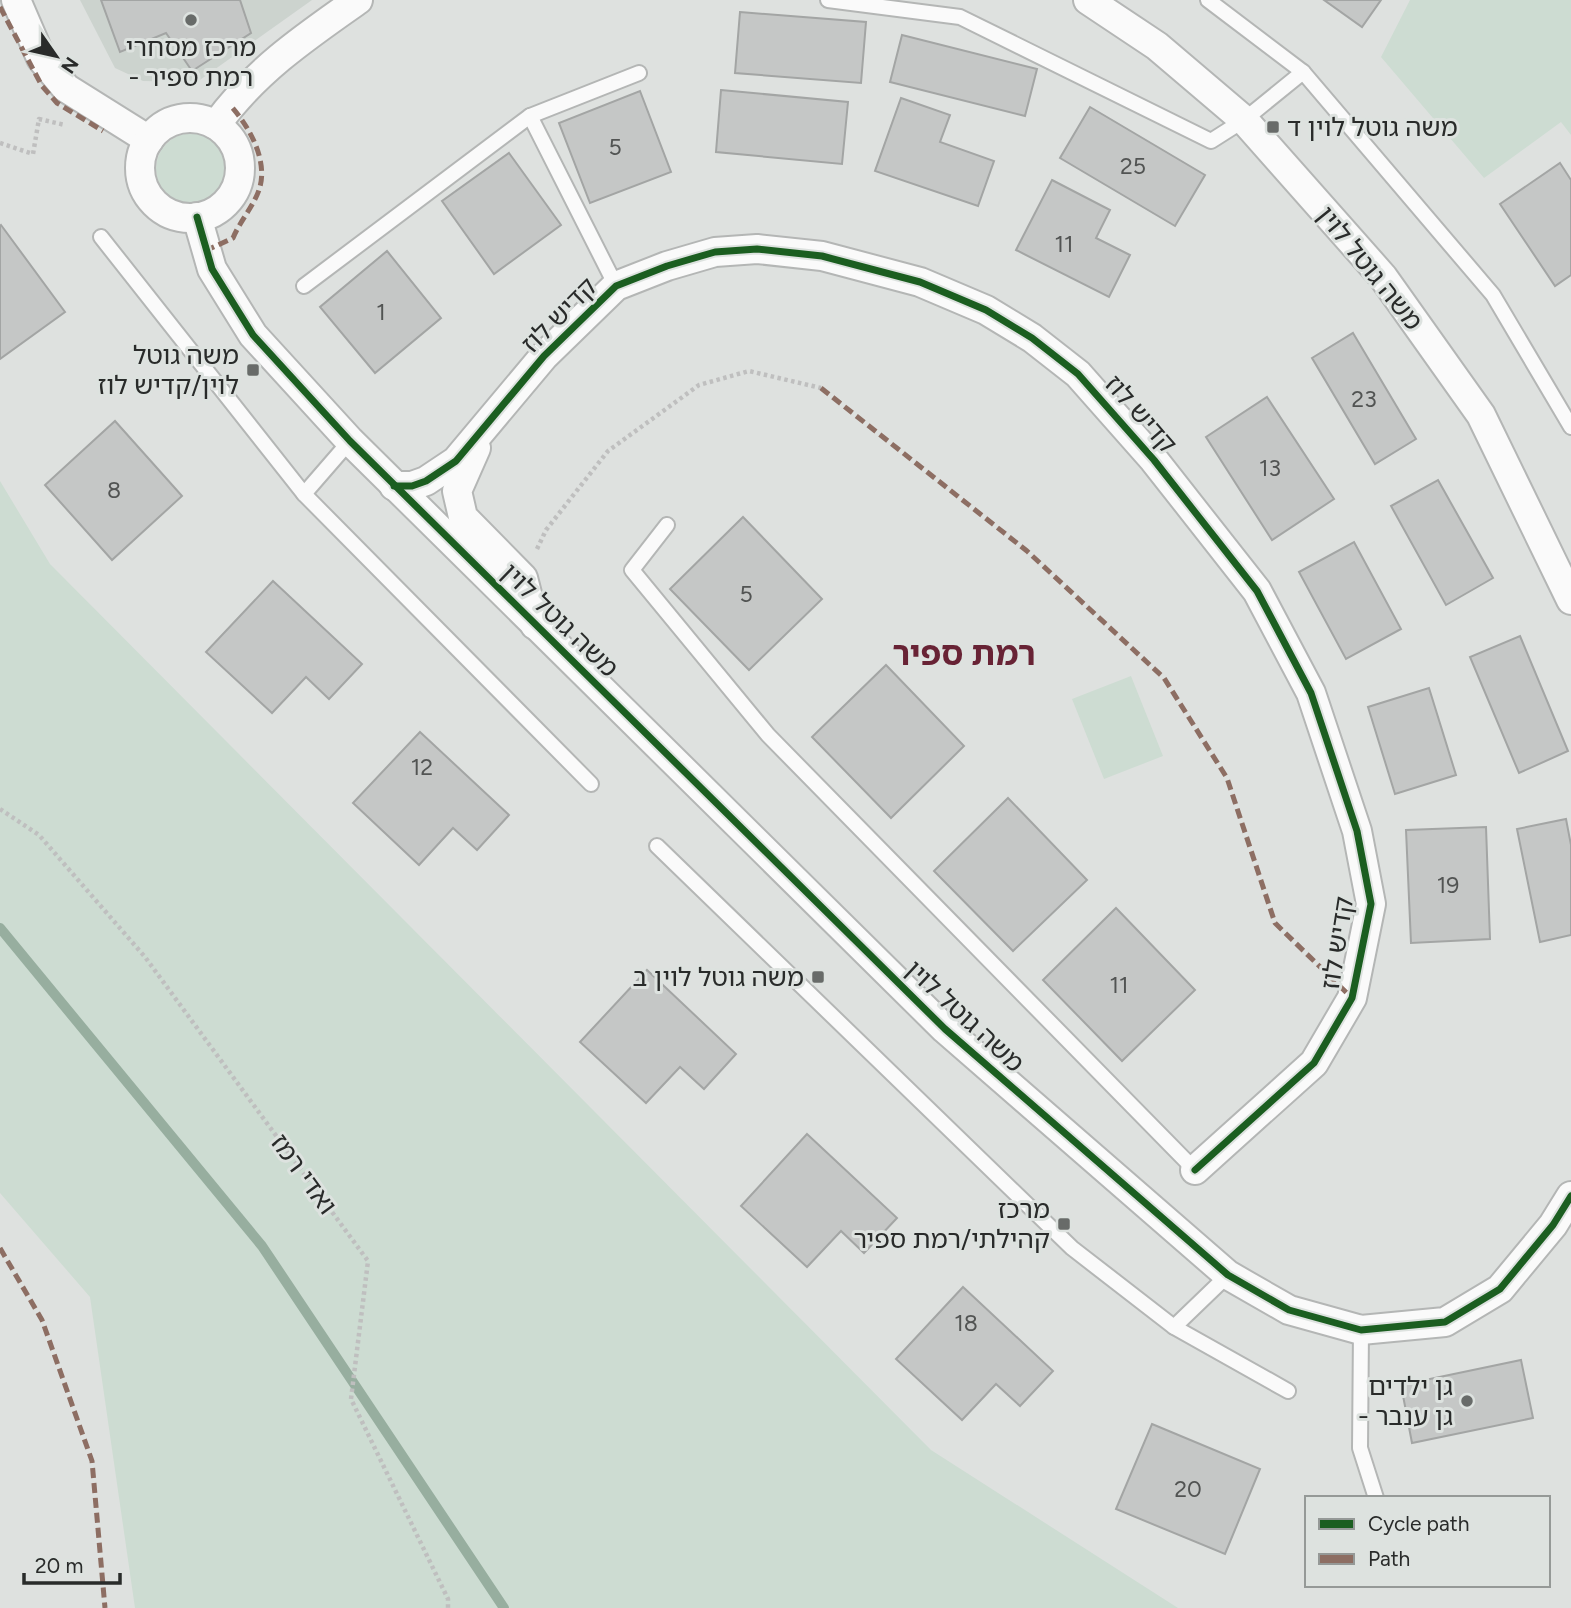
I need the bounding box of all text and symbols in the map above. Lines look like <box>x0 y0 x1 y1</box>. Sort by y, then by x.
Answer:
marker: מרכז מסחרי - רמת ספיר <box>183 12 199 28</box>
north arrow <box>21 21 91 91</box>
place label: מרכז מסחרי - רמת ספיר <box>126 31 256 93</box>
text: N <box>56 53 83 78</box>
place label: משה גוטל לוין ד <box>1287 111 1458 143</box>
marker: משה גוטל לוין ד <box>1265 119 1281 135</box>
house number: 5 <box>608 133 622 161</box>
house number: 25 <box>1120 152 1146 180</box>
street label: משה גוטל לוין <box>1310 200 1430 336</box>
house number: 11 <box>1055 230 1074 258</box>
street label: קדיש לוז <box>515 271 603 359</box>
house number: 1 <box>376 298 386 326</box>
place label: משה גוטל לוין/קדיש לוז <box>98 339 239 401</box>
marker: משה גוטל לוין/קדיש לוז <box>245 362 261 378</box>
street label: קדיש לוז <box>1098 368 1184 460</box>
house number: 23 <box>1351 385 1377 413</box>
house number: 13 <box>1259 454 1281 482</box>
house number: 8 <box>107 476 121 504</box>
street label: משה גוטל לוין <box>495 556 625 684</box>
house number: 5 <box>739 580 753 608</box>
district label: רמת ספיר <box>892 634 1036 673</box>
house number: 12 <box>411 753 433 781</box>
house number: 19 <box>1437 871 1459 899</box>
street label: קדיש לוז <box>1314 894 1360 992</box>
street label: משה גוטל לוין <box>899 953 1031 1079</box>
place label: משה גוטל לוין ב <box>633 961 804 993</box>
marker: משה גוטל לוין ב <box>810 969 826 985</box>
house number: 11 <box>1110 971 1129 999</box>
street label: ואדי רמז <box>264 1128 344 1220</box>
place label: מרכז קהילתי/רמת ספיר <box>854 1193 1050 1255</box>
marker: מרכז קהילתי/רמת ספיר <box>1056 1216 1072 1232</box>
house number: 18 <box>954 1309 978 1337</box>
place label: גן ילדים - גן ענבר <box>1358 1370 1453 1432</box>
marker: גן ילדים - גן ענבר <box>1459 1393 1475 1409</box>
house number: 20 <box>1174 1475 1202 1503</box>
legend <box>1305 1496 1550 1587</box>
text: Cycle path <box>1368 1511 1469 1536</box>
scale bar <box>24 1542 121 1586</box>
text: Path <box>1368 1546 1410 1571</box>
text: 20 m <box>35 1553 83 1578</box>

